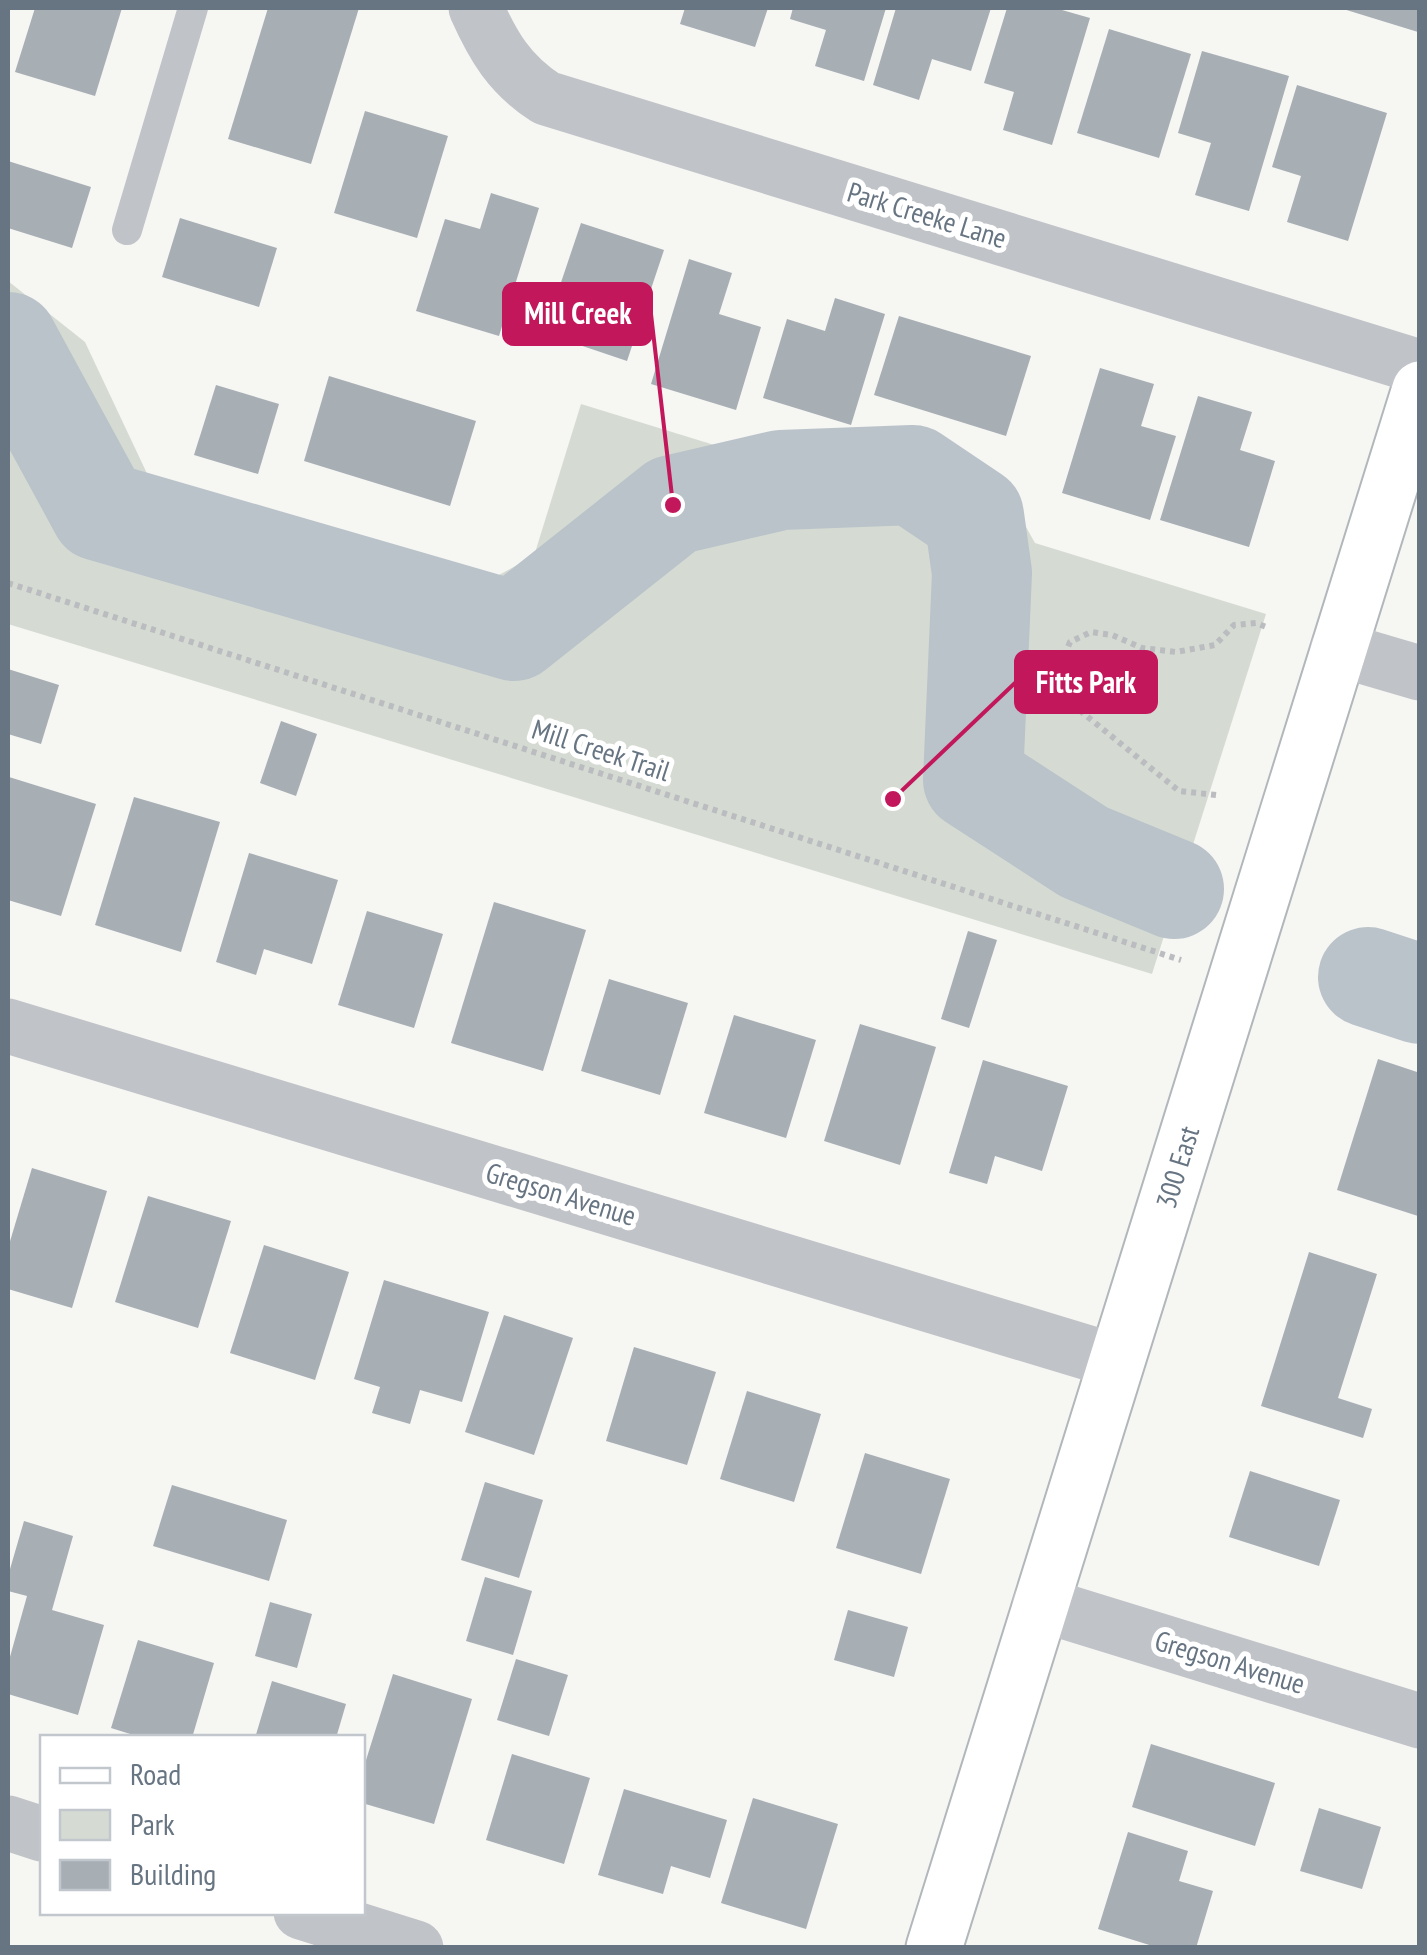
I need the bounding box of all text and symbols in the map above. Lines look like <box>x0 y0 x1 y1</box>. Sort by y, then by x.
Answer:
street label: Park Creeke Lane <box>843 173 1011 256</box>
callout: Mill Creek <box>504 284 651 344</box>
text: Mill Creek <box>524 293 632 332</box>
callout: Fitts Park <box>1016 652 1156 712</box>
text: Fitts Park <box>1036 662 1137 701</box>
street label: Mill Creek Trail <box>527 710 675 789</box>
street label: 300 East <box>1147 1121 1207 1213</box>
street label: Gregson Avenue <box>482 1153 641 1234</box>
street label: Gregson Avenue <box>1151 1621 1310 1702</box>
legend <box>40 1735 365 1915</box>
text: Road <box>130 1754 181 1793</box>
text: Park <box>130 1804 175 1843</box>
text: Building <box>130 1854 216 1893</box>

